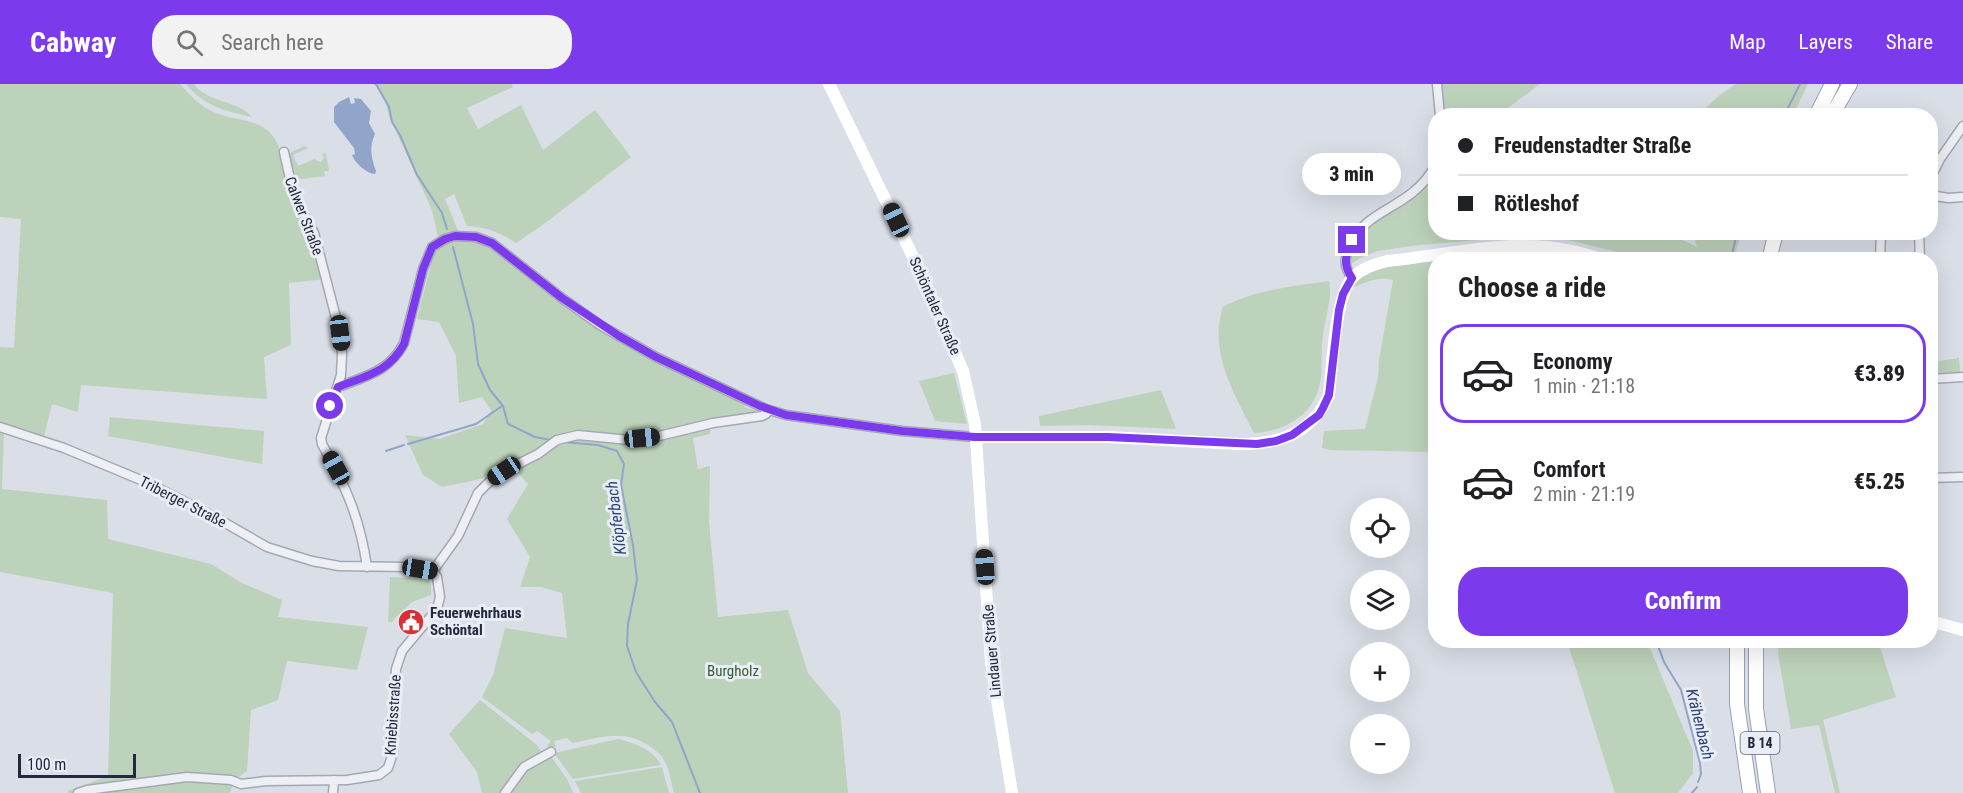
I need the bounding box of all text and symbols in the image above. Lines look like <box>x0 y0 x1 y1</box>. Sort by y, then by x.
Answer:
search box <box>152 15 572 69</box>
text: Cabway <box>30 26 116 59</box>
icon: search <box>173 26 206 59</box>
text: Search here <box>221 30 324 55</box>
text: Map <box>1729 30 1766 54</box>
text: Layers <box>1799 30 1853 54</box>
text: Share <box>1886 30 1933 54</box>
text: Freudenstadter Straße <box>1494 133 1691 158</box>
callout: 3 min <box>1302 153 1402 195</box>
text: 3 min <box>1329 162 1374 186</box>
street label: Calwer Straße <box>281 174 327 258</box>
text: Rötleshof <box>1494 191 1579 216</box>
car <box>880 200 912 240</box>
route end <box>1338 226 1365 253</box>
street label: Schöntaler Straße <box>905 254 965 358</box>
text: Choose a ride <box>1458 272 1606 304</box>
car <box>329 314 351 352</box>
icon: car <box>1461 347 1515 401</box>
text: Economy <box>1533 349 1613 374</box>
text: €3.89 <box>1854 361 1905 386</box>
text: 1 min · 21:18 <box>1533 374 1635 398</box>
route start <box>316 392 343 419</box>
car <box>623 427 661 449</box>
car <box>319 448 353 488</box>
car <box>484 453 524 489</box>
icon: car <box>1461 455 1515 509</box>
text: Comfort <box>1533 457 1606 482</box>
text: €5.25 <box>1854 469 1905 494</box>
street label: Triberger Straße <box>137 472 229 532</box>
water label: Klöpferbach <box>602 480 630 556</box>
text: 2 min · 21:19 <box>1533 482 1635 506</box>
map controls <box>1350 498 1410 774</box>
button: locate <box>1350 498 1410 558</box>
car <box>975 548 995 586</box>
car <box>401 557 439 581</box>
button: Confirm <box>1458 567 1908 636</box>
button: layers <box>1350 570 1410 630</box>
place label: Feuerwehrhaus Schöntal <box>430 604 522 639</box>
street label: Lindauer Straße <box>979 604 1005 698</box>
public building icon: Feuerwehrhaus Schöntal <box>396 607 426 637</box>
button: + <box>1350 642 1410 702</box>
park label: Burgholz <box>707 662 759 680</box>
street label: Kniebisstraße <box>381 674 405 756</box>
water label: Krähenbach <box>1682 687 1718 761</box>
button: − <box>1350 714 1410 774</box>
road number: B 14 <box>1740 732 1780 754</box>
scale bar <box>18 751 136 778</box>
text: 100 m <box>27 755 66 774</box>

